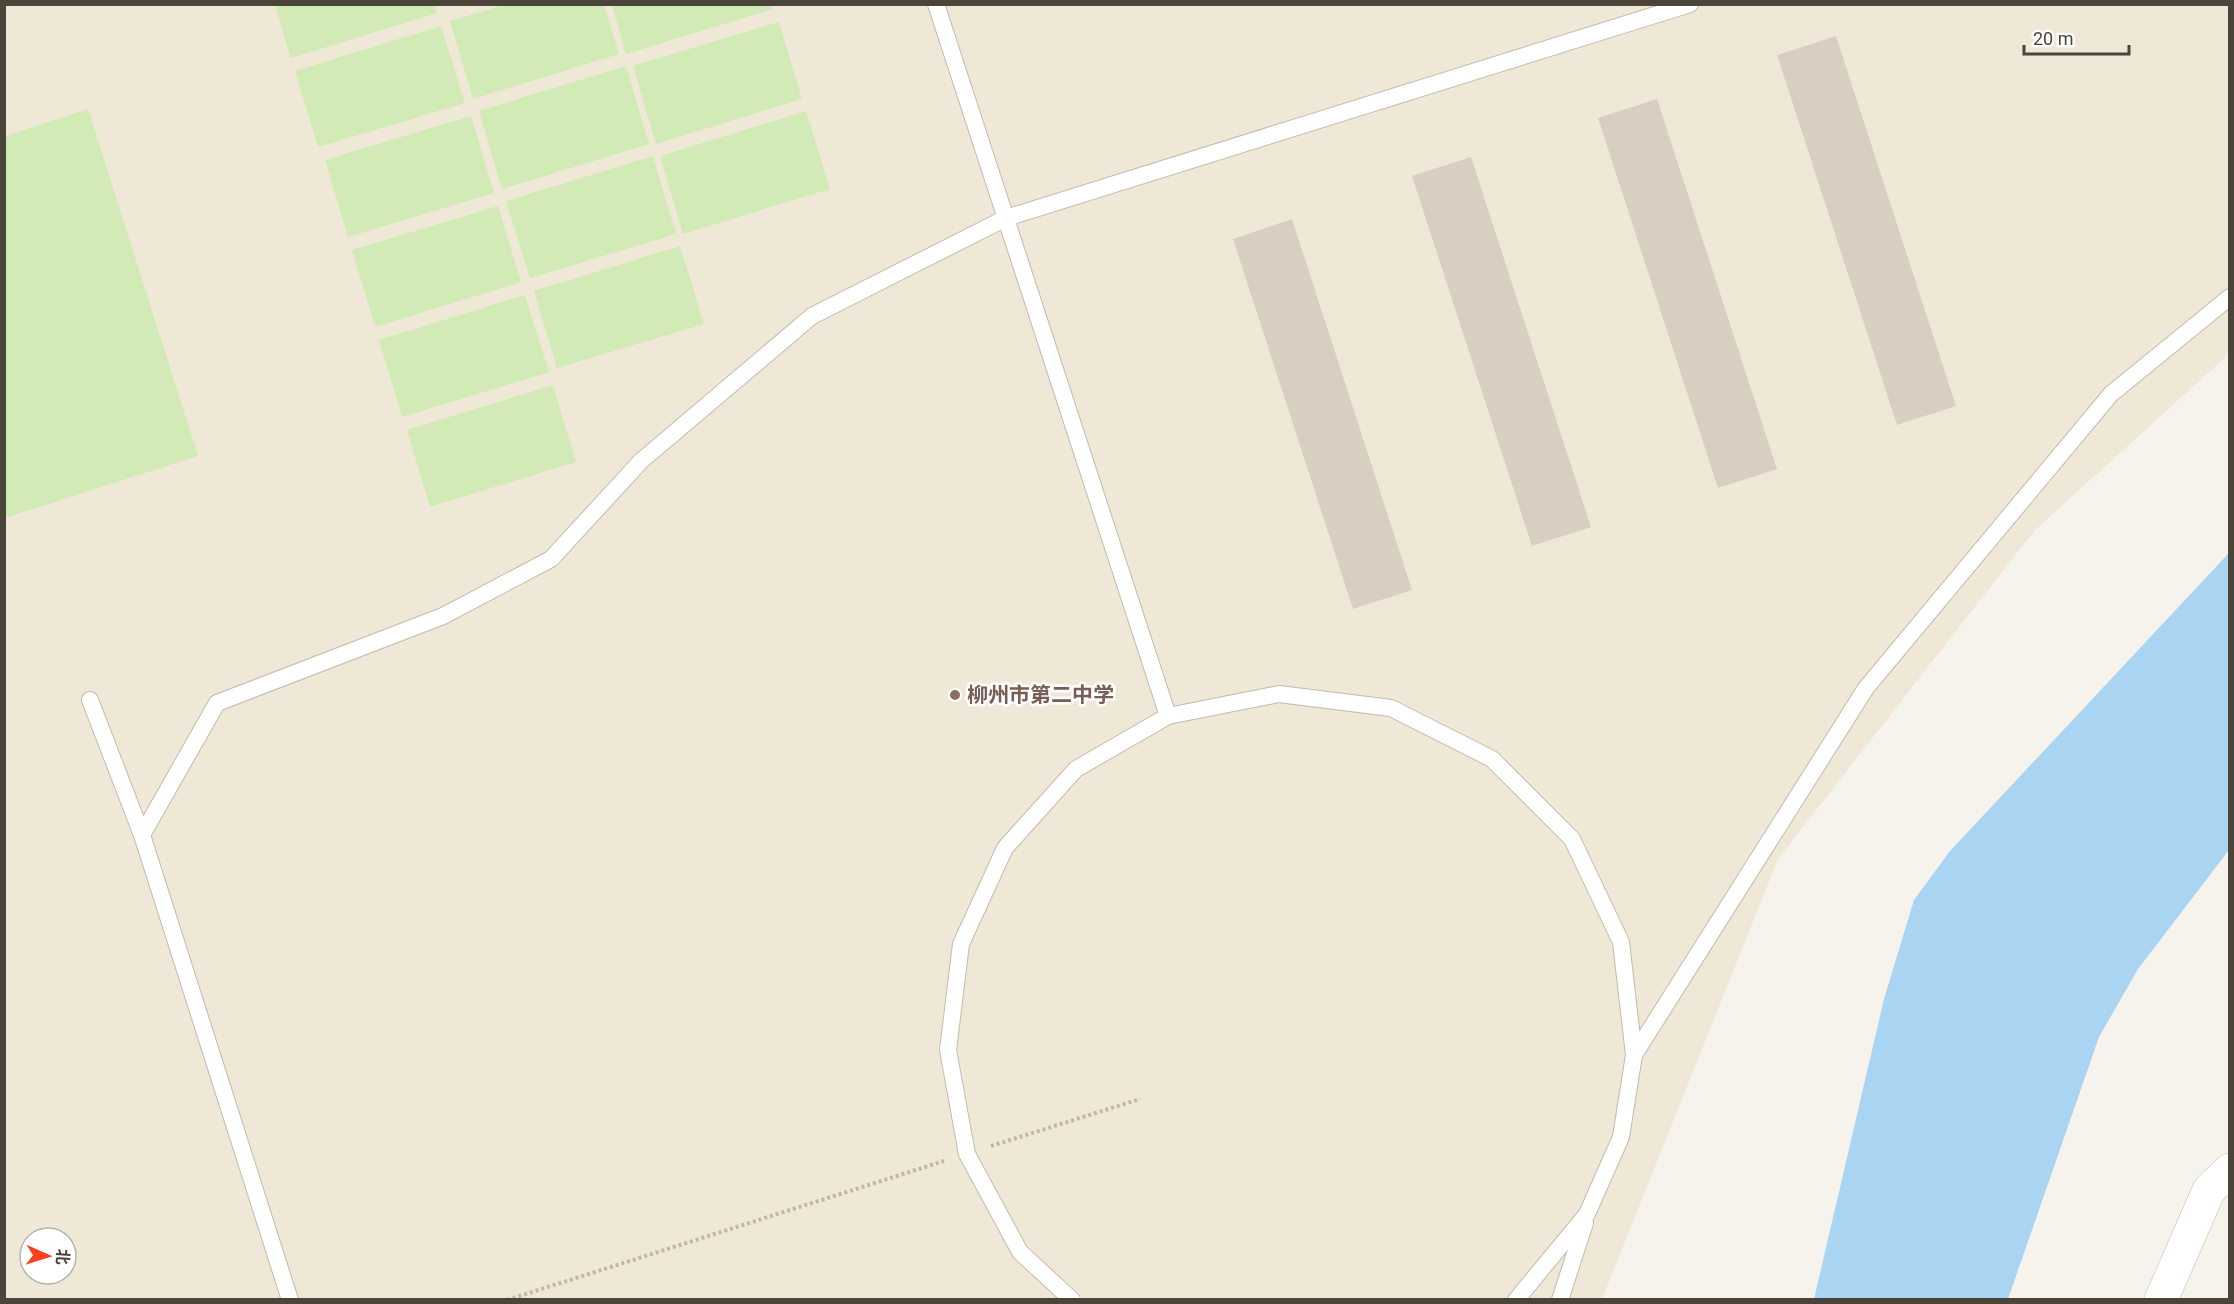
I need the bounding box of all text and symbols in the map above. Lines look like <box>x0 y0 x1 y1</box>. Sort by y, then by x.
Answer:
scale bar <box>2024 18 2129 56</box>
text: 20 m <box>2033 28 2073 49</box>
place label: 柳州市第二中学 <box>967 683 1114 707</box>
marker: 柳州市第二中学 <box>948 688 962 702</box>
north arrow <box>18 1226 78 1286</box>
text: 北 <box>53 1248 72 1265</box>

